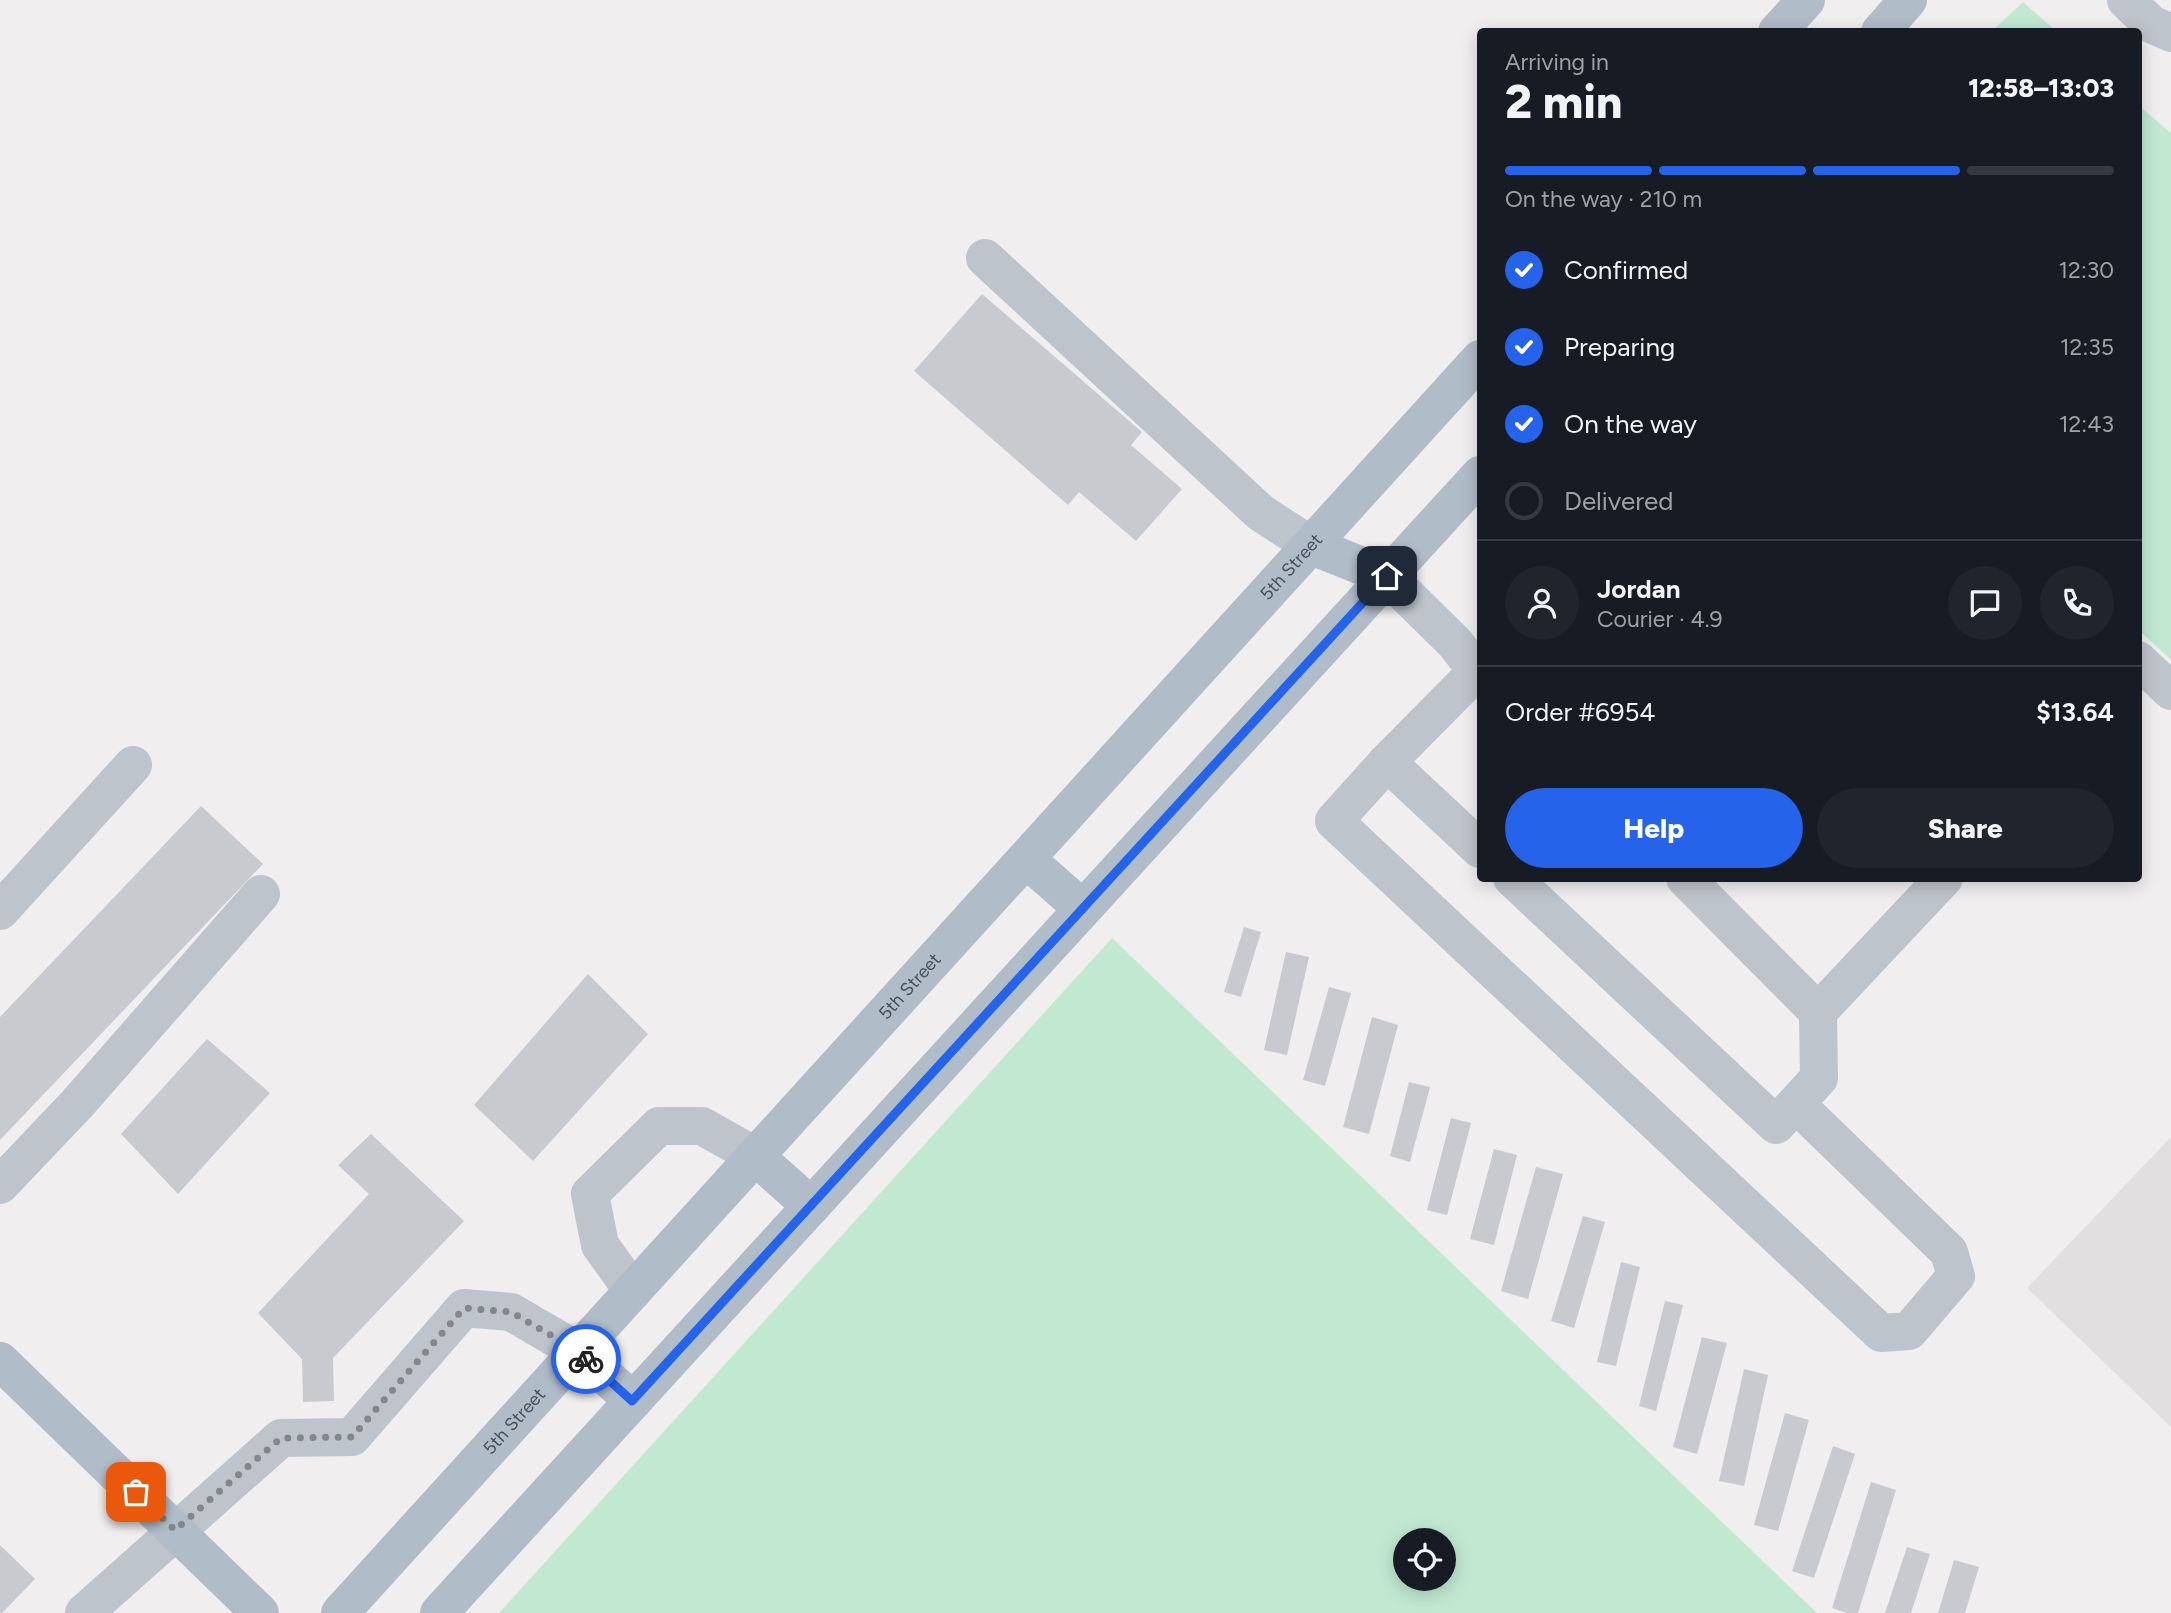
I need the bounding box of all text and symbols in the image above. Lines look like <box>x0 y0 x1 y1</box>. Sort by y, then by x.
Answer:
text: Arriving in <box>1505 48 1609 76</box>
text: 12:58–13:03 <box>1968 72 2114 104</box>
text: 2 min <box>1505 74 1622 130</box>
text: On the way · 210 m <box>1505 185 1702 213</box>
icon: check <box>1505 251 1543 289</box>
text: Confirmed <box>1564 254 1688 286</box>
text: 12:30 <box>2059 256 2114 284</box>
icon: check <box>1505 328 1543 366</box>
text: Preparing <box>1564 331 1675 363</box>
text: 12:35 <box>2060 333 2114 361</box>
icon: check <box>1505 405 1543 443</box>
text: On the way <box>1564 408 1697 440</box>
text: 12:43 <box>2059 410 2114 438</box>
text: Delivered <box>1564 485 1673 517</box>
street label: 5th Street <box>1255 529 1327 605</box>
pin <box>1357 546 1417 606</box>
icon: home <box>1368 557 1406 595</box>
button: person <box>1505 566 1579 640</box>
button: chat <box>1948 566 2022 640</box>
button: phone <box>2040 566 2114 640</box>
text: Jordan <box>1597 573 1680 605</box>
text: Courier · 4.9 <box>1597 605 1723 633</box>
text: Order #6954 <box>1505 696 1656 728</box>
text: $13.64 <box>2036 696 2114 728</box>
button: Help <box>1505 788 1803 868</box>
button: Share <box>1817 788 2114 868</box>
street label: 5th Street <box>874 948 946 1024</box>
courier <box>551 1324 621 1394</box>
icon: bike <box>567 1340 605 1378</box>
street label: 5th Street <box>478 1383 550 1459</box>
pin <box>106 1462 166 1522</box>
icon: bag <box>117 1473 155 1511</box>
map controls <box>1393 1528 1456 1591</box>
button: locate <box>1393 1528 1456 1591</box>

